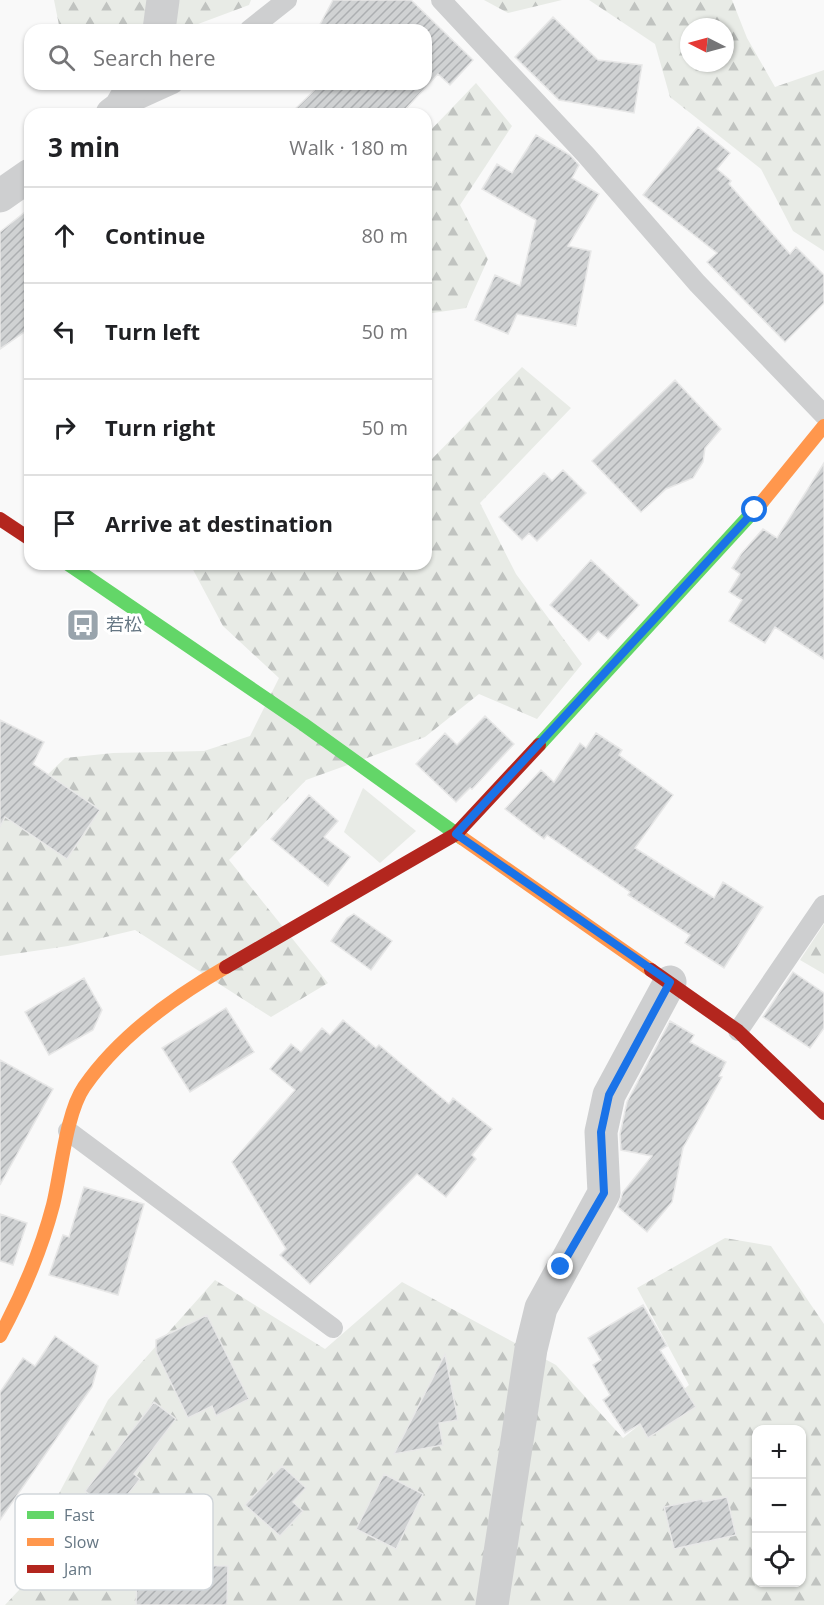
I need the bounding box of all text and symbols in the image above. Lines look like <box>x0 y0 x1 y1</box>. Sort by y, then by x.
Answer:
north arrow <box>680 18 734 72</box>
search box <box>24 24 432 90</box>
icon: search <box>45 41 78 74</box>
text: Search here <box>93 42 216 72</box>
text: 3 min <box>48 129 120 165</box>
text: Walk · 180 m <box>289 134 408 161</box>
icon: ahead <box>48 219 81 252</box>
text: Continue <box>105 220 205 250</box>
text: 80 m <box>361 222 408 249</box>
icon: left <box>48 315 81 348</box>
text: Turn left <box>105 316 200 346</box>
text: 50 m <box>361 318 408 345</box>
icon: right <box>48 411 81 444</box>
text: Turn right <box>105 412 216 442</box>
text: 50 m <box>361 414 408 441</box>
route start <box>741 496 767 522</box>
icon: arrive <box>48 507 81 540</box>
text: Arrive at destination <box>105 508 333 538</box>
bus stop icon: 若松 <box>65 607 101 643</box>
place label: 若松 <box>106 612 142 636</box>
route end <box>547 1253 573 1279</box>
map controls <box>752 1425 806 1587</box>
button: + <box>752 1425 806 1479</box>
button: − <box>752 1479 806 1533</box>
legend <box>15 1494 213 1590</box>
text: Fast <box>64 1504 95 1526</box>
text: Slow <box>64 1531 99 1553</box>
button: locate <box>752 1533 806 1587</box>
text: Jam <box>62 1558 92 1580</box>

